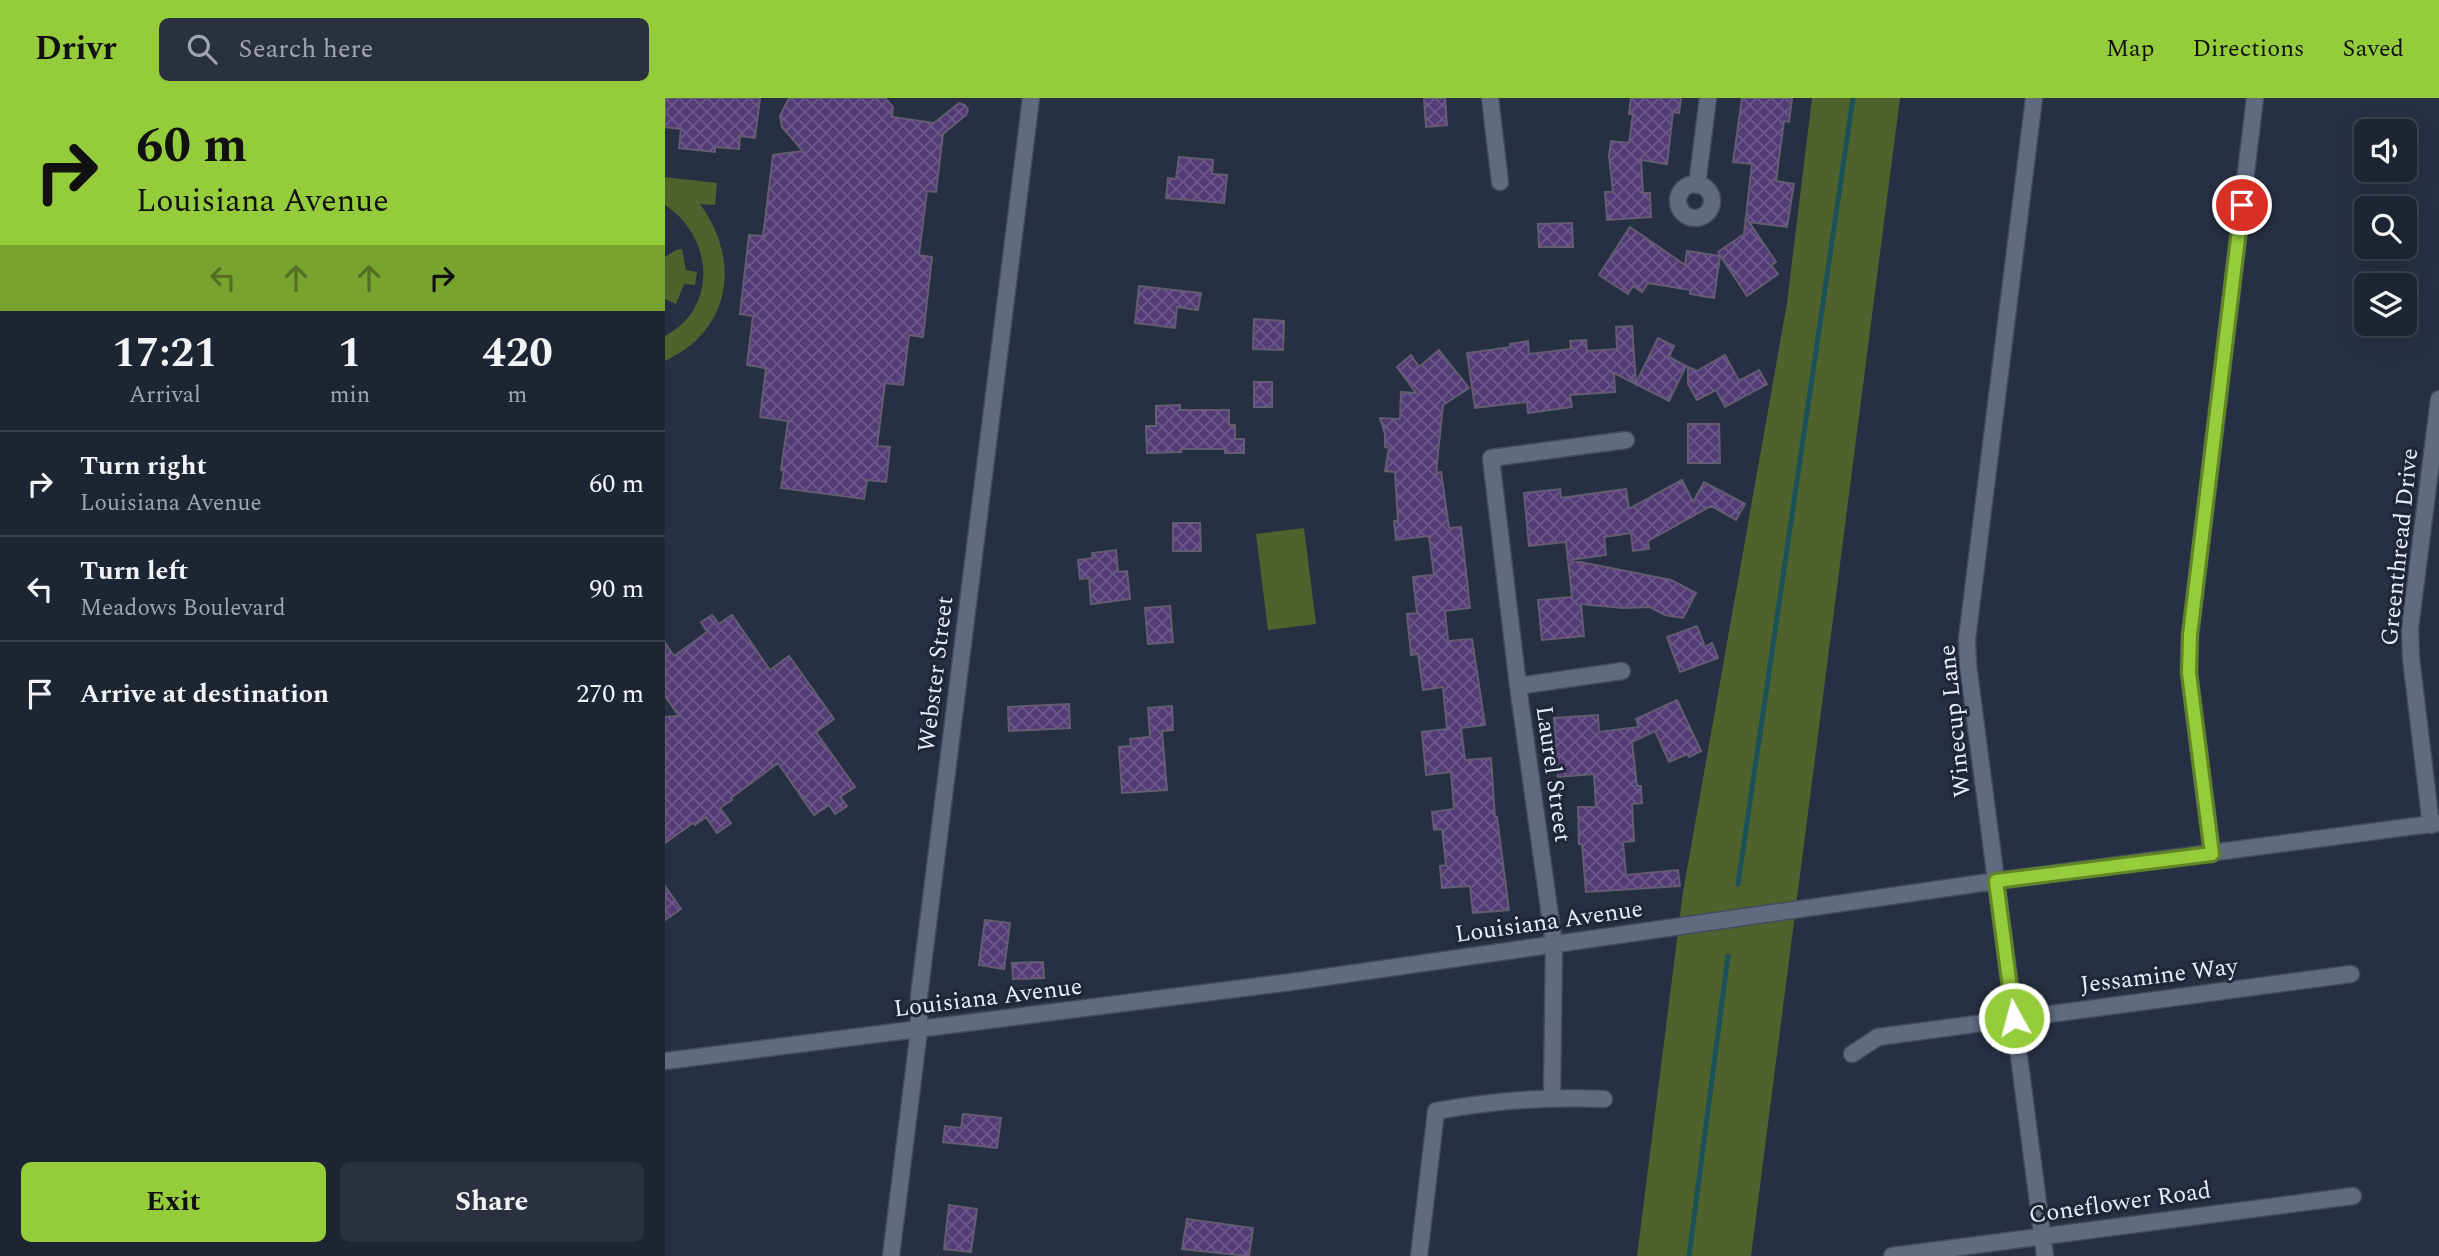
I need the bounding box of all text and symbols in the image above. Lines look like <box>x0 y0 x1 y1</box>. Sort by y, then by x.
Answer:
search box <box>159 18 649 81</box>
text: Drivr <box>35 24 117 74</box>
text: Search here <box>239 29 373 69</box>
icon: search <box>183 30 221 68</box>
text: Map <box>2106 31 2154 67</box>
text: Directions <box>2192 31 2304 67</box>
text: Saved <box>2342 31 2404 67</box>
text: 60 m <box>136 109 247 184</box>
map controls <box>2354 119 2417 336</box>
button: sound <box>2354 119 2417 182</box>
icon: right <box>21 126 112 217</box>
pin <box>2212 175 2272 235</box>
text: Louisiana Avenue <box>136 177 389 226</box>
icon: arrive <box>2223 186 2261 224</box>
button: search <box>2354 196 2417 259</box>
icon: left <box>204 259 242 297</box>
icon: ahead <box>277 259 315 297</box>
icon: ahead <box>350 259 388 297</box>
icon: right <box>423 259 461 297</box>
button: layers <box>2354 273 2417 336</box>
text: 17:21 <box>112 322 218 385</box>
text: 1 <box>338 322 362 385</box>
text: 420 <box>482 322 553 385</box>
text: Arrival <box>129 378 201 413</box>
text: min <box>330 378 370 413</box>
text: m <box>508 378 527 413</box>
text: Turn right <box>80 446 207 486</box>
street label: Greenthread Drive <box>2372 446 2428 648</box>
text: 60 m <box>589 464 644 504</box>
icon: right <box>21 465 59 503</box>
text: Louisiana Avenue <box>80 486 262 521</box>
text: Turn left <box>80 551 188 591</box>
text: 90 m <box>589 569 644 609</box>
icon: left <box>21 570 59 608</box>
text: Meadows Boulevard <box>80 591 286 626</box>
street label: Webster Street <box>909 594 963 754</box>
street label: Winecup Lane <box>1929 643 1981 799</box>
text: Arrive at destination <box>80 674 329 714</box>
text: 270 m <box>576 674 644 714</box>
icon: arrive <box>21 675 59 713</box>
street label: Laurel Street <box>1526 703 1580 845</box>
street label: Louisiana Avenue <box>1453 891 1645 953</box>
street label: Jessamine Way <box>2078 948 2241 1004</box>
street label: Louisiana Avenue <box>892 969 1084 1027</box>
position arrow <box>1977 981 2051 1055</box>
button: Exit <box>21 1162 326 1242</box>
button: Share <box>340 1162 644 1242</box>
street label: Coneflower Road <box>2027 1172 2213 1234</box>

